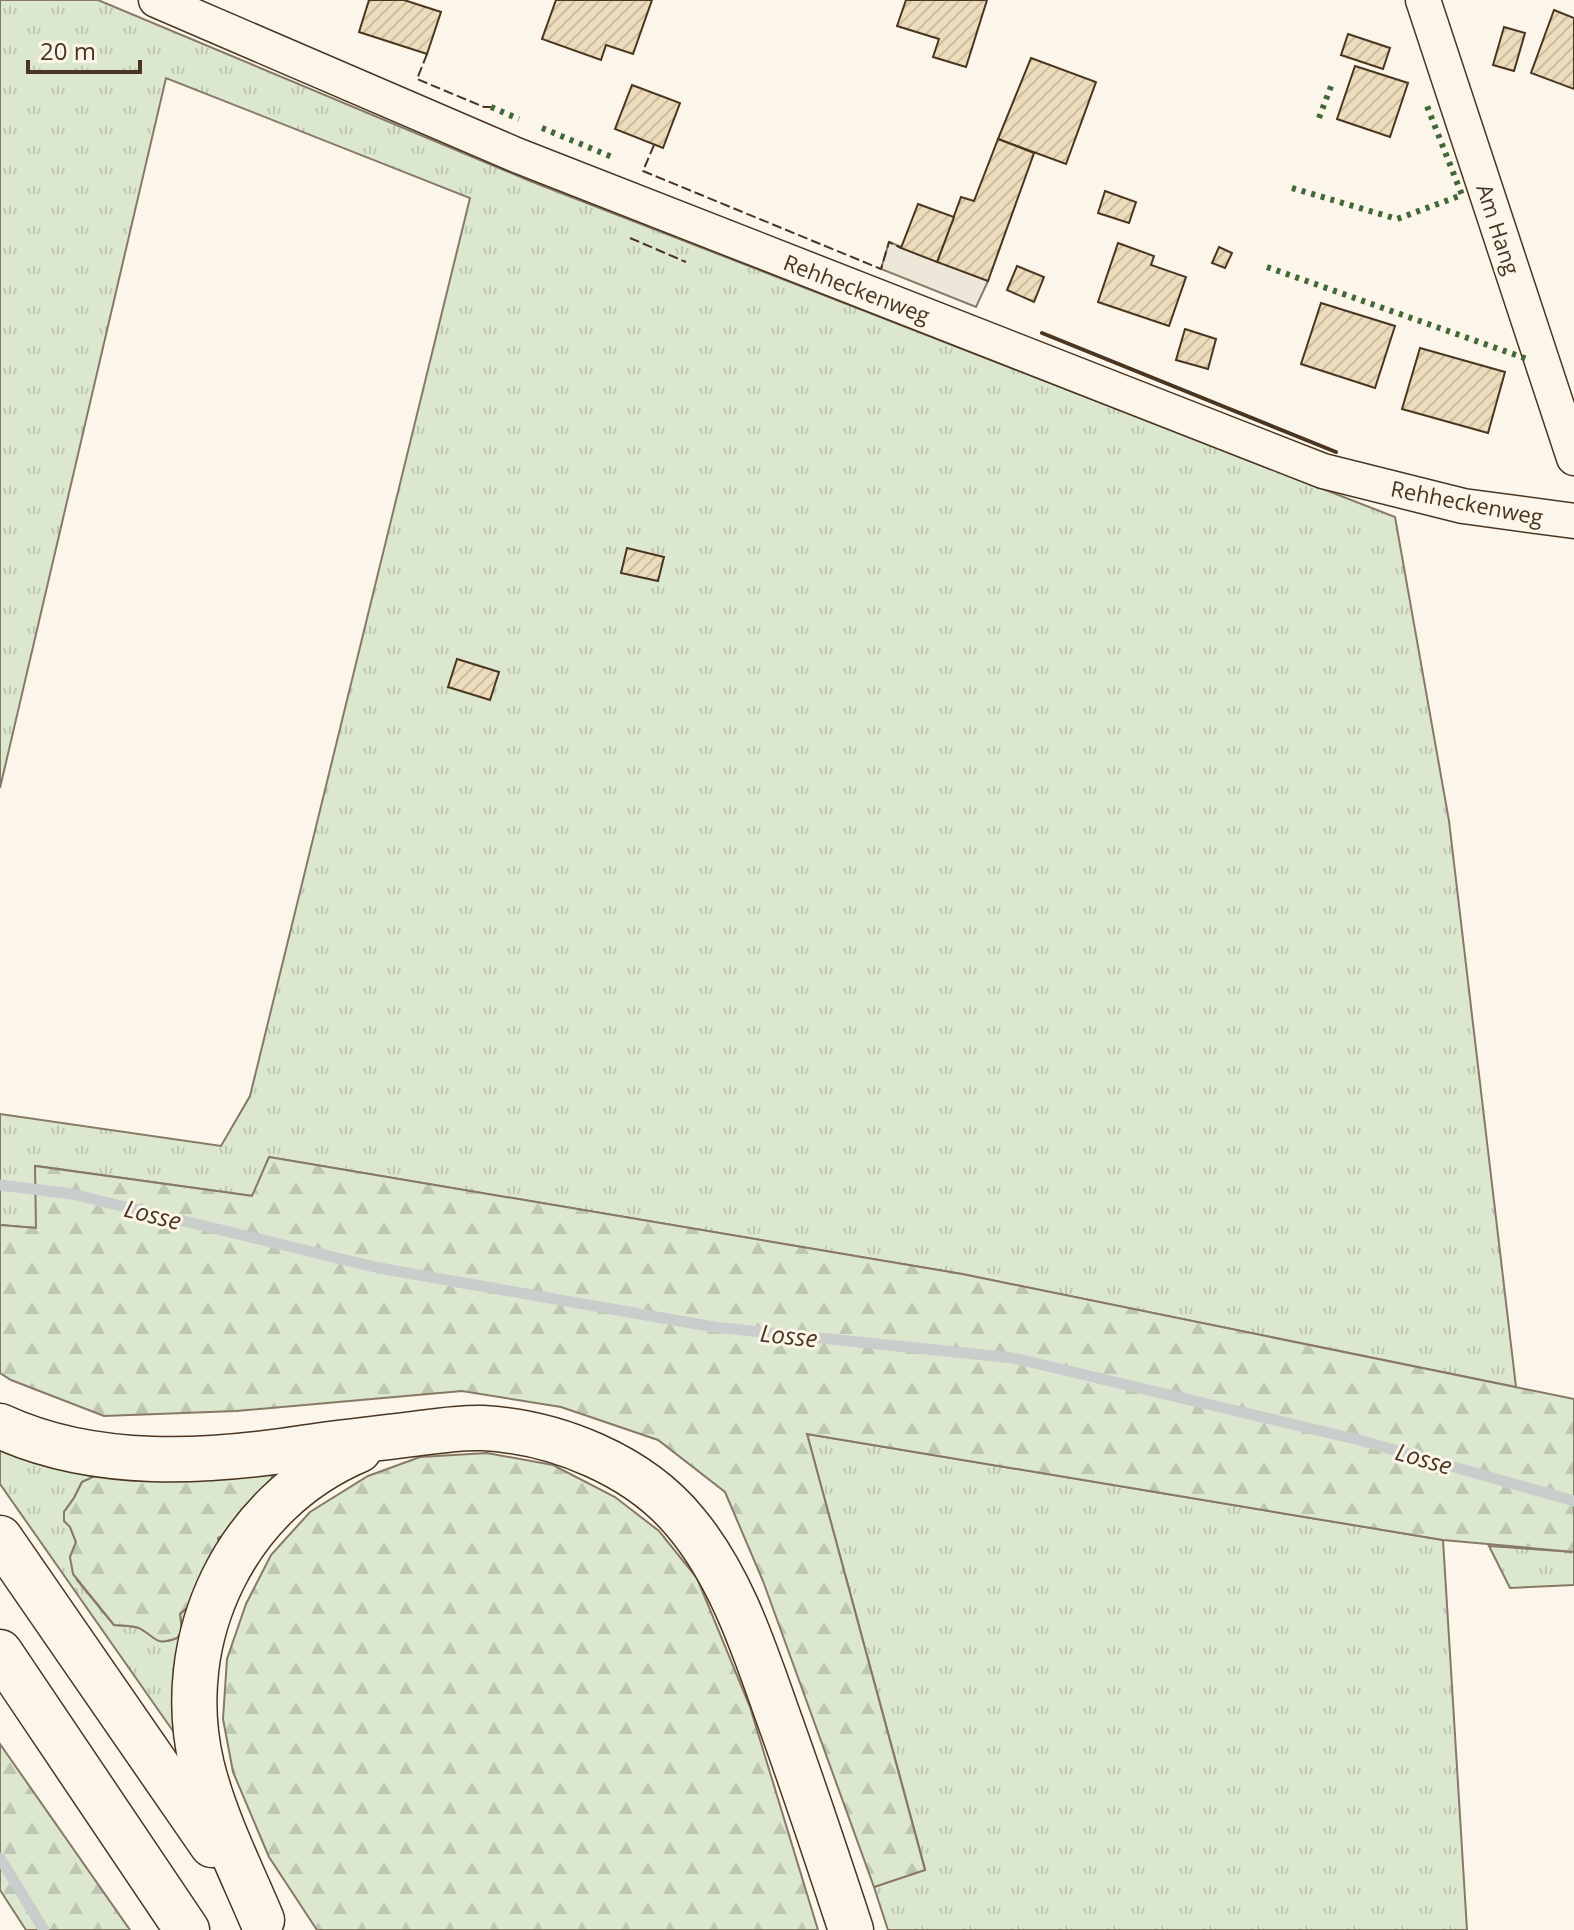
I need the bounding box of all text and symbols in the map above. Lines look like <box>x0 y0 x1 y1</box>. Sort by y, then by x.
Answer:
scale bar <box>28 24 140 74</box>
text: 20 m <box>40 34 96 67</box>
street label: Am Hang <box>1470 180 1528 278</box>
street label: Rehheckenweg <box>779 246 935 330</box>
street label: Rehheckenweg <box>1388 473 1546 531</box>
water label: Losse <box>121 1191 185 1237</box>
water label: Losse <box>759 1316 819 1354</box>
water label: Losse <box>1392 1434 1456 1482</box>

